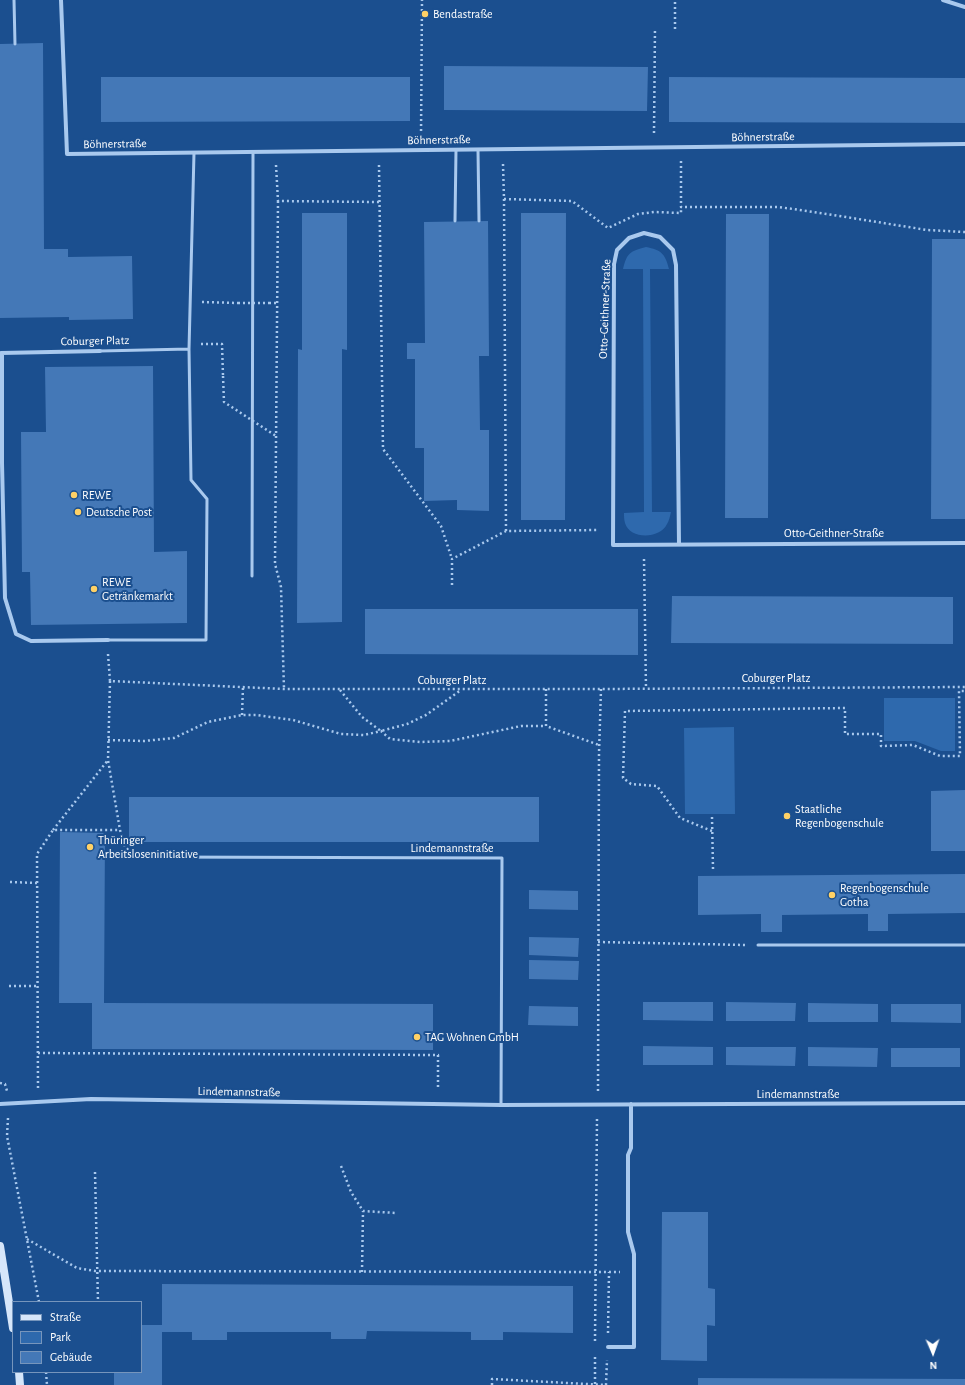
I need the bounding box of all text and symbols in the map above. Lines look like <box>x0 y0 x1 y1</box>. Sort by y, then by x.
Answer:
place label: Bendastraße <box>433 7 493 21</box>
marker: Bendastraße <box>420 9 430 19</box>
street label: Böhnerstraße <box>731 129 795 145</box>
street label: Böhnerstraße <box>407 132 471 148</box>
street label: Böhnerstraße <box>83 136 147 152</box>
street label: Otto-Geithner-Straße <box>596 259 614 359</box>
street label: Coburger Platz <box>61 333 129 349</box>
place label: REWE <box>82 488 111 502</box>
marker: REWE <box>69 490 79 500</box>
place label: Deutsche Post <box>86 505 152 519</box>
marker: Deutsche Post <box>73 507 83 517</box>
street label: Otto-Geithner-Straße <box>784 526 884 540</box>
place label: REWE Getränkemarkt <box>102 575 173 603</box>
marker: REWE Getränkemarkt <box>89 584 99 594</box>
street label: Coburger Platz <box>742 671 810 685</box>
street label: Coburger Platz <box>418 673 486 687</box>
place label: Staatliche Regenbogenschule <box>795 802 884 830</box>
marker: Staatliche Regenbogenschule <box>782 811 792 821</box>
place label: Thüringer Arbeitsloseninitiative <box>98 833 198 861</box>
street label: Lindemannstraße <box>411 841 493 855</box>
marker: Thüringer Arbeitsloseninitiative <box>85 842 95 852</box>
place label: Regenbogenschule Gotha <box>840 881 929 909</box>
marker: Regenbogenschule Gotha <box>827 890 837 900</box>
place label: TAG Wohnen GmbH <box>425 1030 519 1044</box>
marker: TAG Wohnen GmbH <box>412 1032 422 1042</box>
street label: Lindemannstraße <box>197 1084 281 1100</box>
street label: Lindemannstraße <box>757 1087 839 1101</box>
legend <box>12 1301 142 1373</box>
text: Straße <box>50 1311 81 1323</box>
text: Park <box>50 1331 71 1343</box>
north arrow <box>913 1333 953 1373</box>
text: Gebäude <box>50 1351 92 1363</box>
text: N <box>929 1360 937 1371</box>

